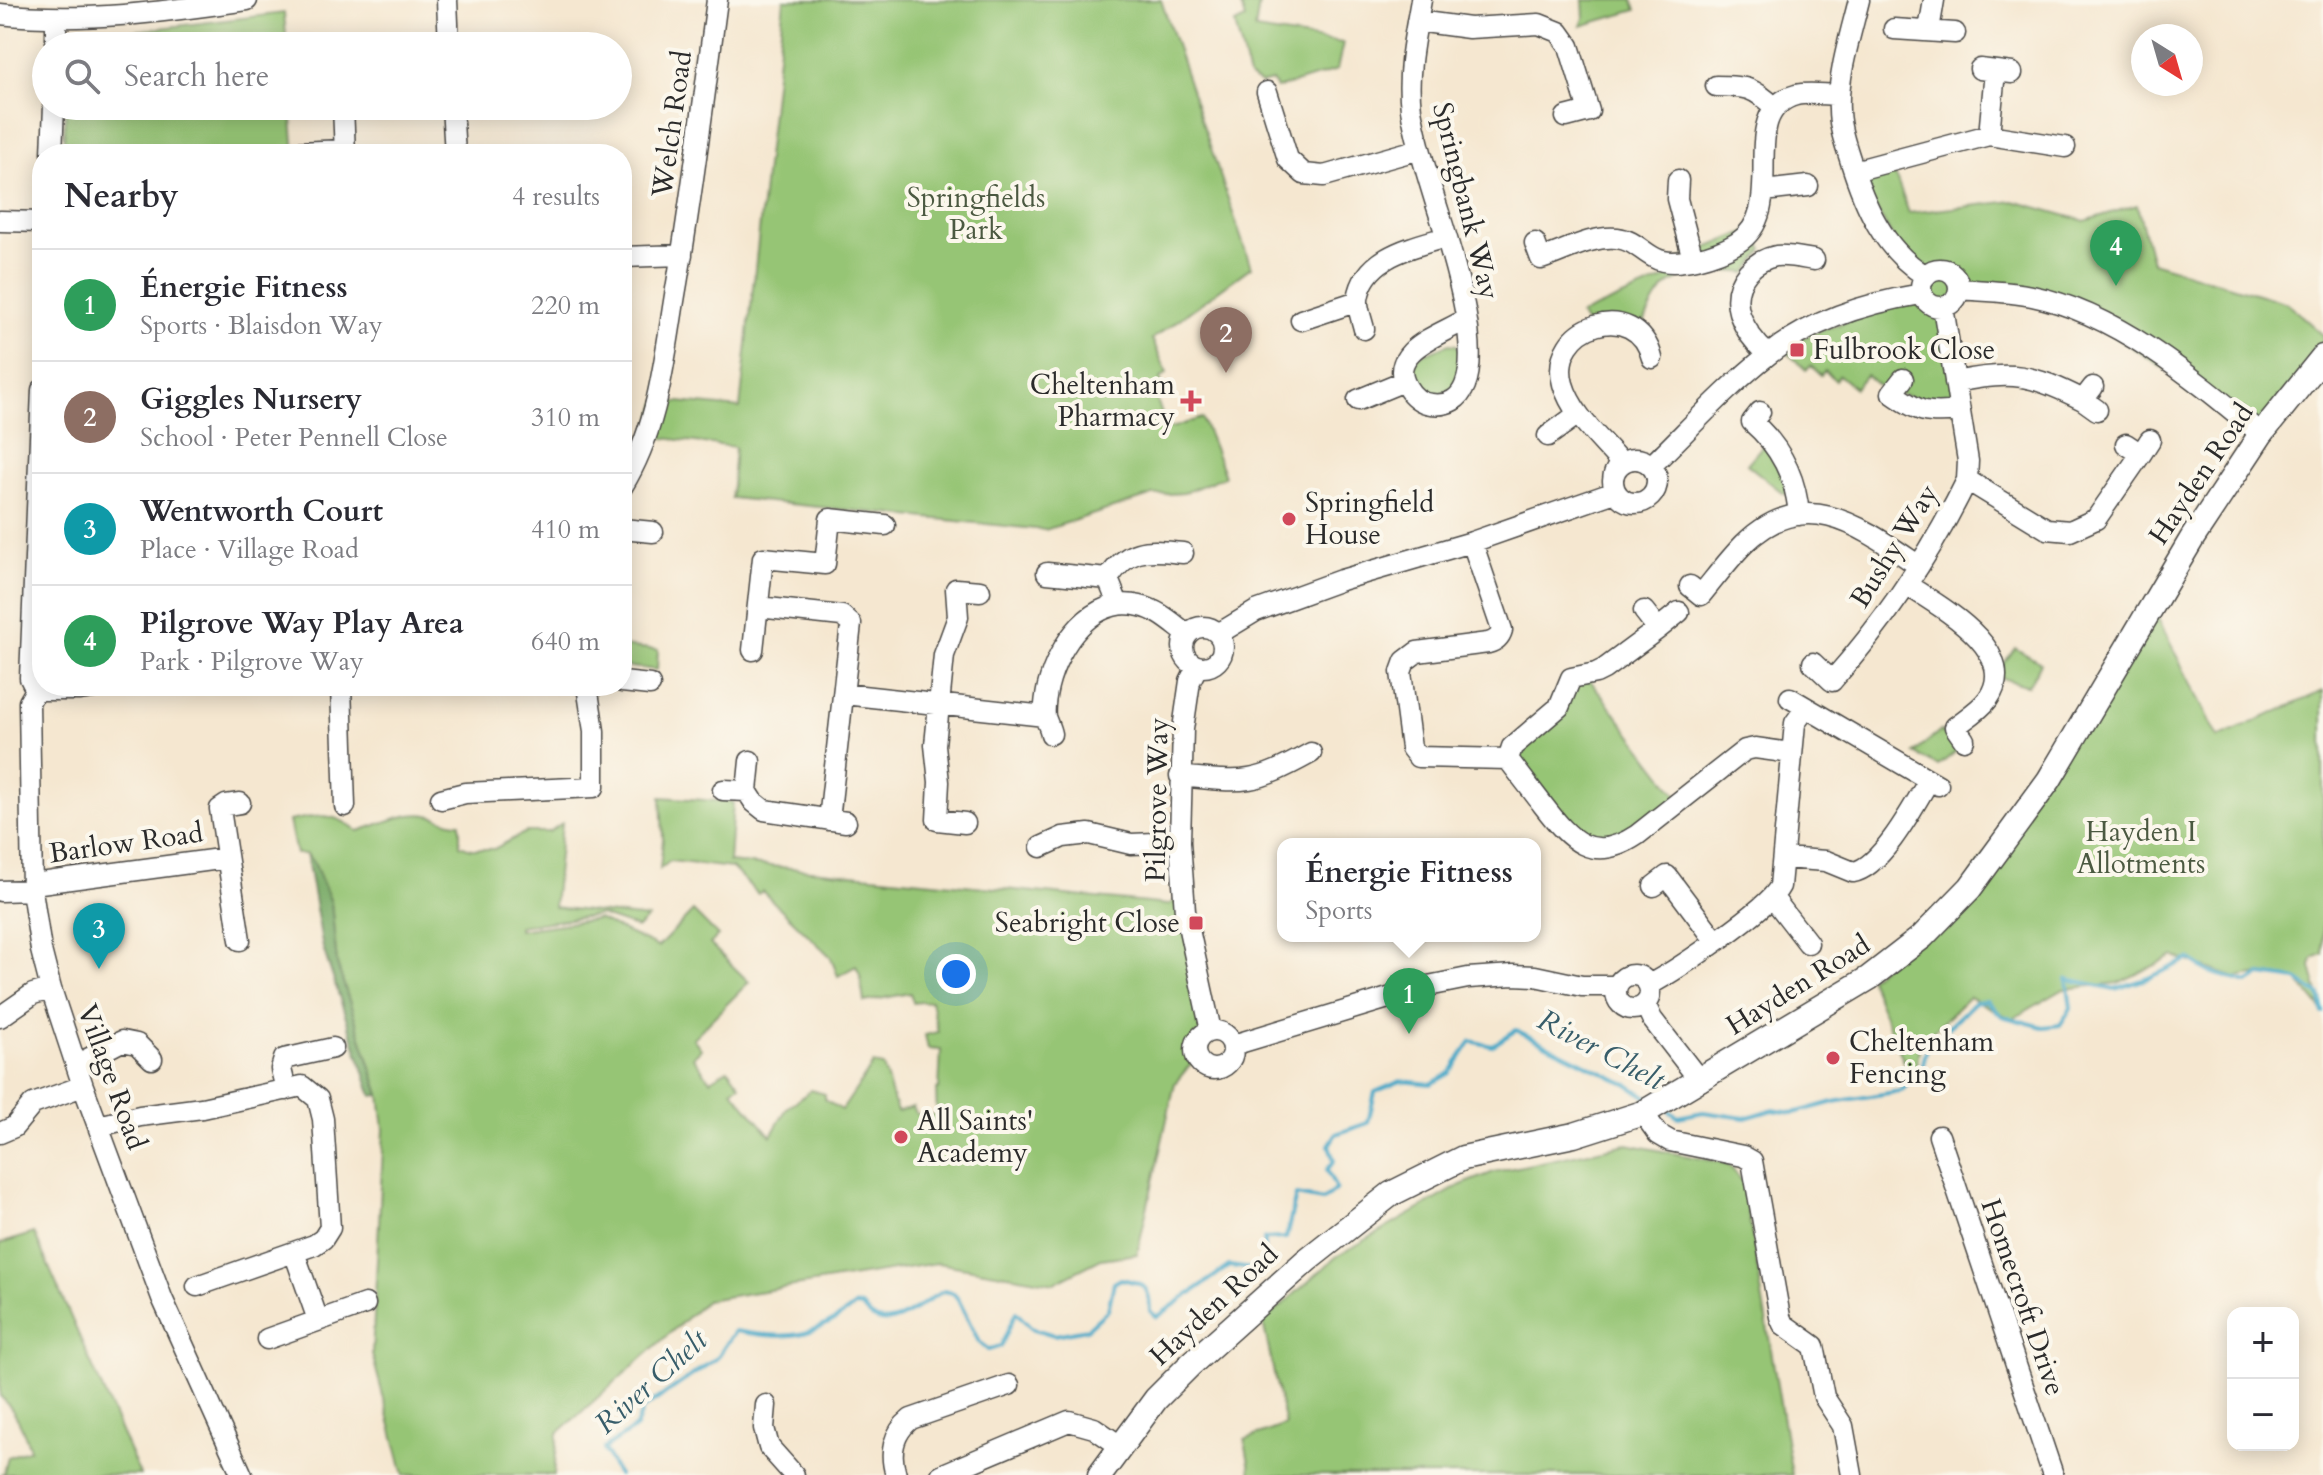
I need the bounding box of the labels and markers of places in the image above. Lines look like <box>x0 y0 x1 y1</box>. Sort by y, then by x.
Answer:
pin: 4 <box>2090 220 2142 286</box>
pin: 2 <box>1200 307 1252 373</box>
place label: Fulbrook Close <box>1813 331 1995 369</box>
marker: Fulbrook Close <box>1788 341 1806 359</box>
place label: Cheltenham Pharmacy <box>1030 366 1175 436</box>
marker: Cheltenham Pharmacy <box>1182 392 1200 410</box>
place label: Springfield House <box>1305 484 1434 554</box>
marker: Springfield House <box>1280 510 1298 528</box>
pin: 3 <box>73 903 125 969</box>
place label: Seabright Close <box>995 904 1180 942</box>
marker: Seabright Close <box>1187 914 1205 932</box>
pin: 1 <box>1383 968 1435 1034</box>
place label: Cheltenham Fencing <box>1849 1023 1995 1093</box>
marker: Cheltenham Fencing <box>1824 1049 1842 1067</box>
place label: All Saints' Academy <box>917 1102 1033 1172</box>
marker: All Saints' Academy <box>892 1128 910 1146</box>

